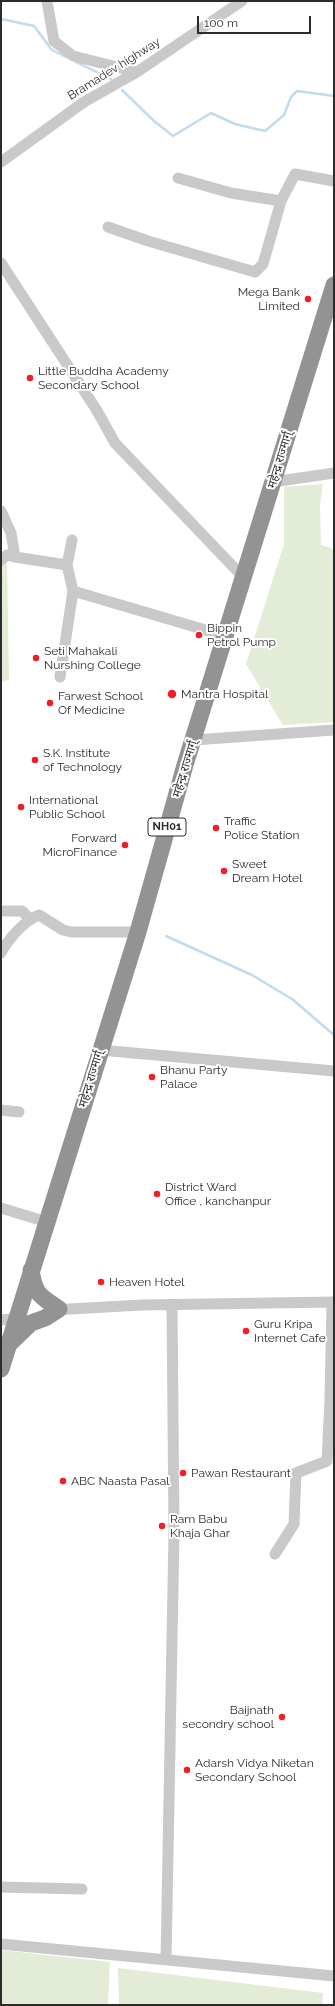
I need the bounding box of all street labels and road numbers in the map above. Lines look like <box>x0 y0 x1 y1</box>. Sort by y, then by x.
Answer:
street label: Bramadev highway <box>65 35 163 103</box>
street label: महेन्द्र राज्मार्ग् <box>265 430 295 490</box>
street label: महेन्द्र राज्मार्ग् <box>170 739 200 799</box>
road number: NH01 <box>148 818 186 836</box>
street label: महेन्द्र राज्मार्ग् <box>76 1049 106 1109</box>

